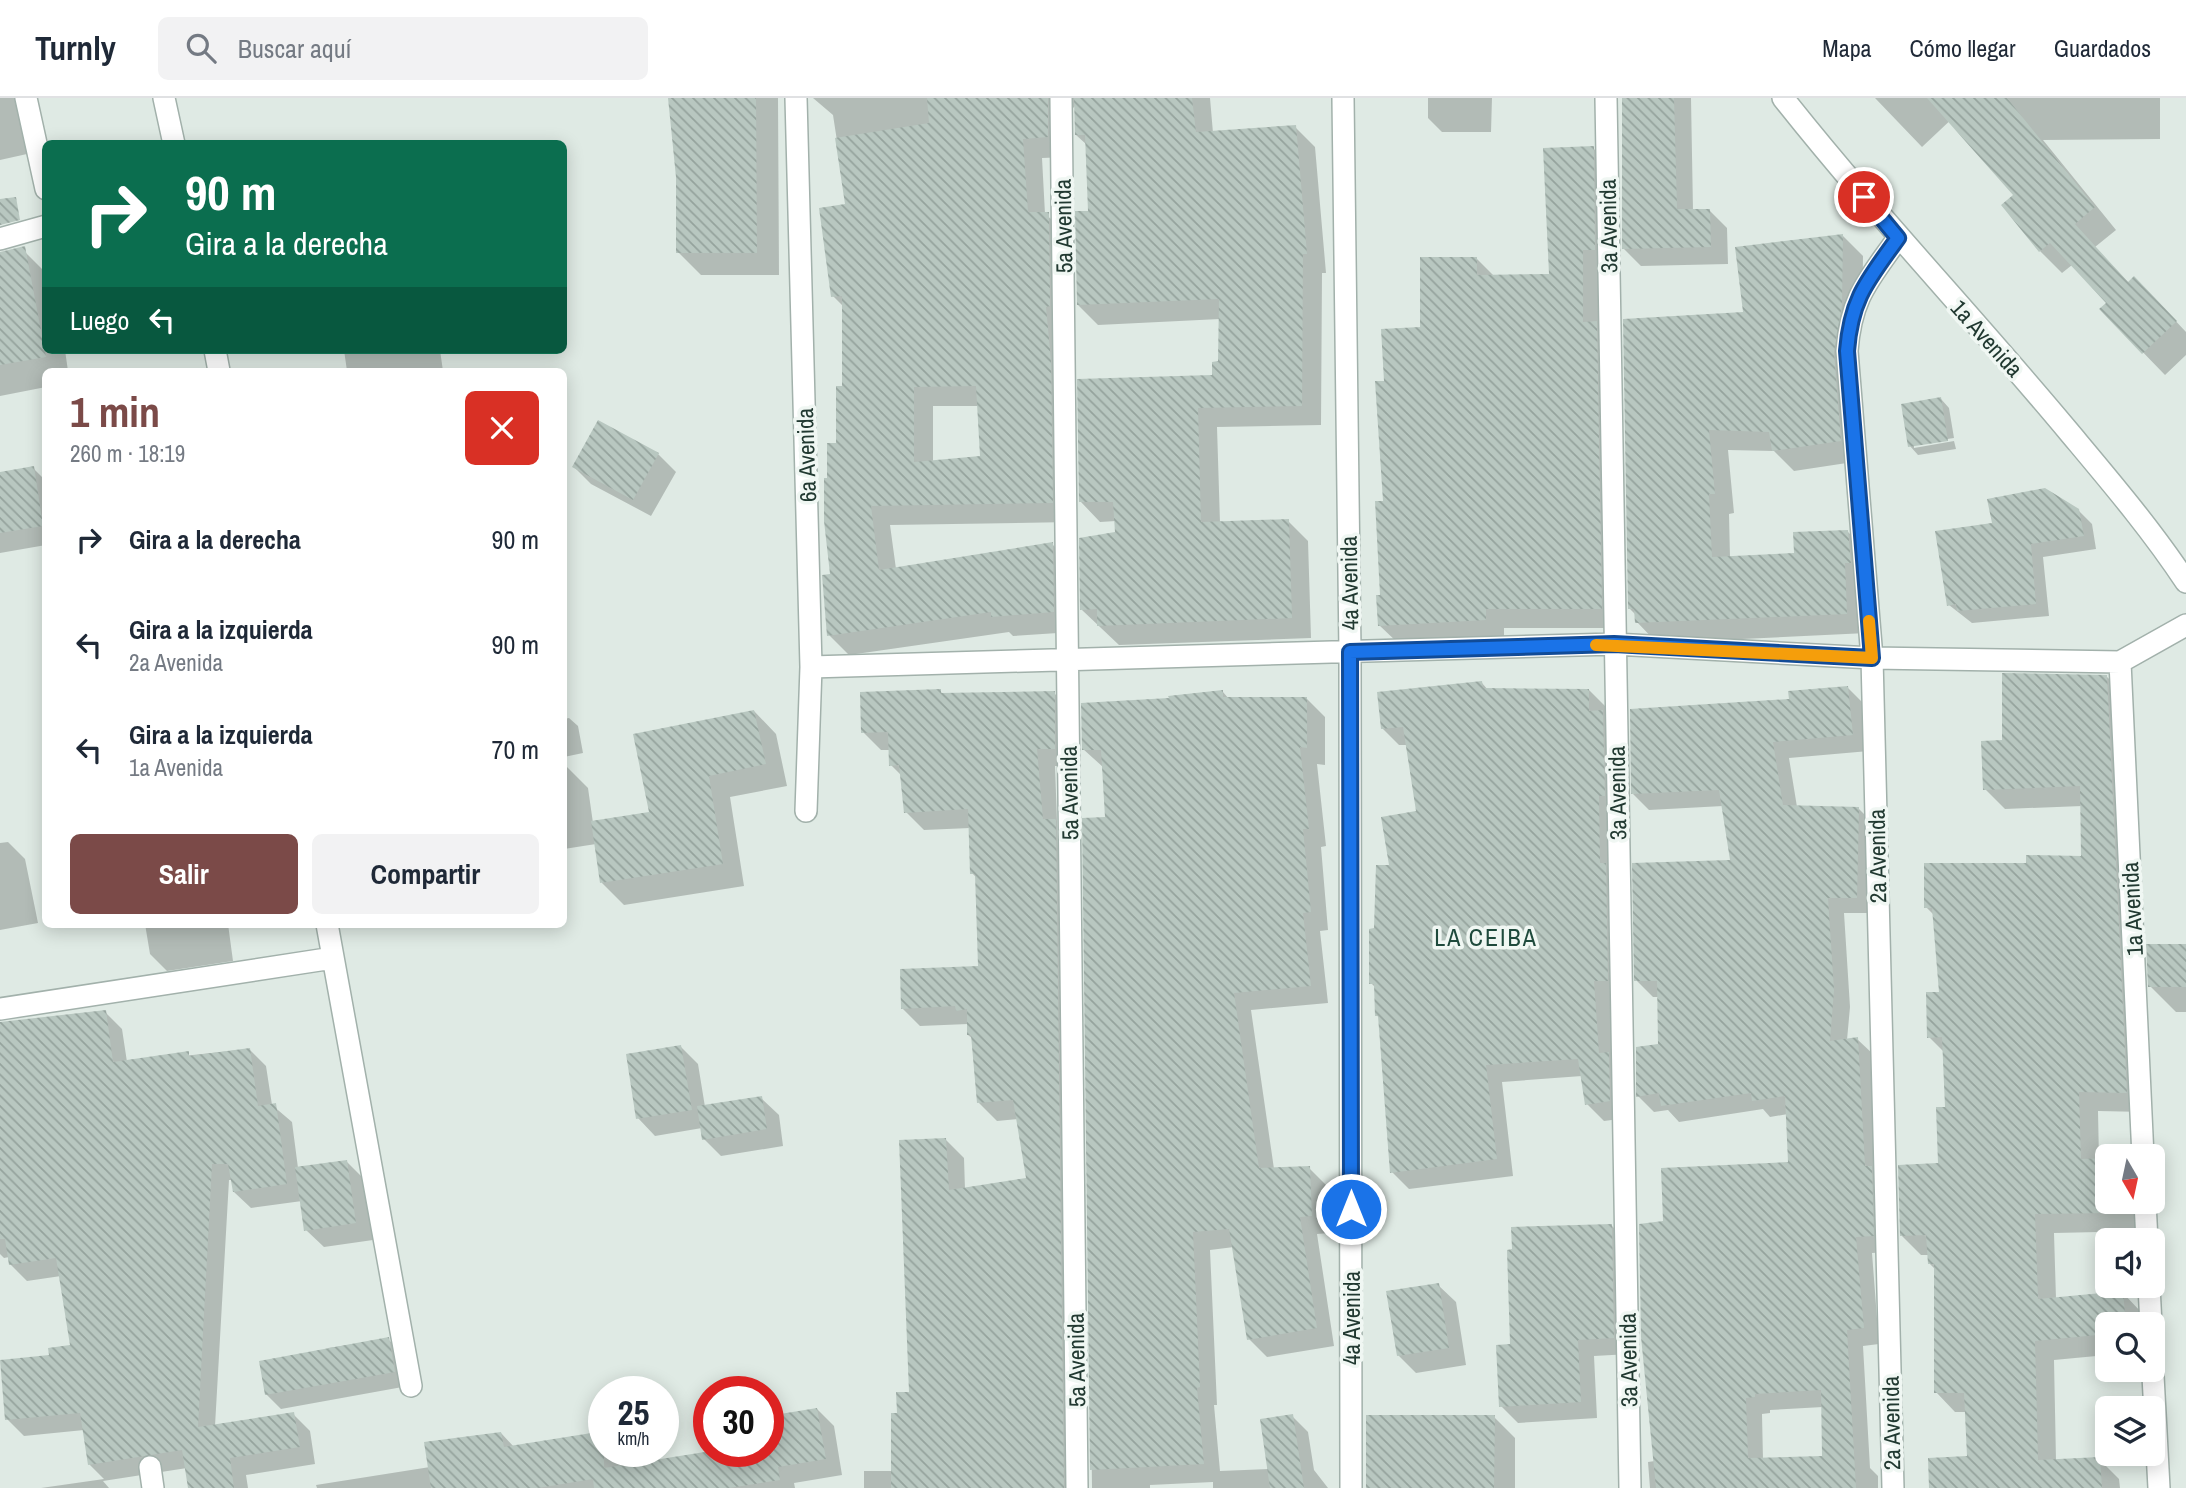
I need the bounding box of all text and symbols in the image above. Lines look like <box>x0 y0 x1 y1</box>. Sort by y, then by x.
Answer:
search box <box>158 17 648 80</box>
text: Turnly <box>35 26 116 70</box>
icon: search <box>182 29 220 67</box>
text: Buscar aquí <box>238 31 352 66</box>
text: Mapa <box>1822 32 1872 64</box>
text: Cómo llegar <box>1910 32 2016 64</box>
text: Guardados <box>2054 32 2151 64</box>
text: 90 m <box>185 159 277 225</box>
pin <box>1834 167 1894 227</box>
icon: right <box>70 168 161 259</box>
street label: 5a Avenida <box>1047 178 1079 273</box>
street label: 3a Avenida <box>1592 178 1624 273</box>
icon: arrive <box>1845 178 1883 216</box>
text: Gira a la derecha <box>185 222 388 265</box>
street label: 1a Avenida <box>1944 293 2030 384</box>
icon: left <box>143 301 181 339</box>
text: Luego <box>70 303 129 338</box>
text: 1 min <box>70 384 160 440</box>
button: close <box>465 391 539 465</box>
street label: 6a Avenida <box>789 407 823 503</box>
text: 260 m · 18:19 <box>70 438 185 469</box>
icon: right <box>70 521 108 559</box>
text: Gira a la derecha <box>129 522 301 557</box>
text: 90 m <box>492 522 539 557</box>
street label: 4a Avenida <box>1333 535 1365 630</box>
text: Gira a la izquierda <box>129 612 313 647</box>
icon: left <box>70 626 108 664</box>
text: 90 m <box>492 627 539 662</box>
text: 2a Avenida <box>129 647 223 678</box>
text: Gira a la izquierda <box>129 717 313 752</box>
icon: left <box>70 731 108 769</box>
text: 70 m <box>492 732 539 767</box>
street label: 5a Avenida <box>1053 745 1085 840</box>
street label: 3a Avenida <box>1601 745 1633 840</box>
text: 1a Avenida <box>129 752 223 783</box>
street label: 2a Avenida <box>1861 808 1893 903</box>
button: Salir <box>70 834 298 914</box>
button: Compartir <box>312 834 539 914</box>
street label: 1a Avenida <box>2114 861 2150 957</box>
district label: LA CEIBA <box>1434 921 1538 953</box>
north arrow <box>2095 1144 2165 1214</box>
map controls <box>2095 1144 2165 1466</box>
position arrow <box>1314 1172 1388 1246</box>
button: sound <box>2095 1228 2165 1298</box>
street label: 4a Avenida <box>1336 1270 1367 1365</box>
street label: 5a Avenida <box>1060 1312 1092 1407</box>
street label: 3a Avenida <box>1612 1312 1644 1407</box>
button: search <box>2095 1312 2165 1382</box>
street label: 2a Avenida <box>1875 1375 1907 1470</box>
speed limit sign: 30 <box>693 1376 784 1467</box>
text: 25 <box>618 1389 649 1436</box>
button: layers <box>2095 1396 2165 1466</box>
text: km/h <box>618 1426 650 1451</box>

